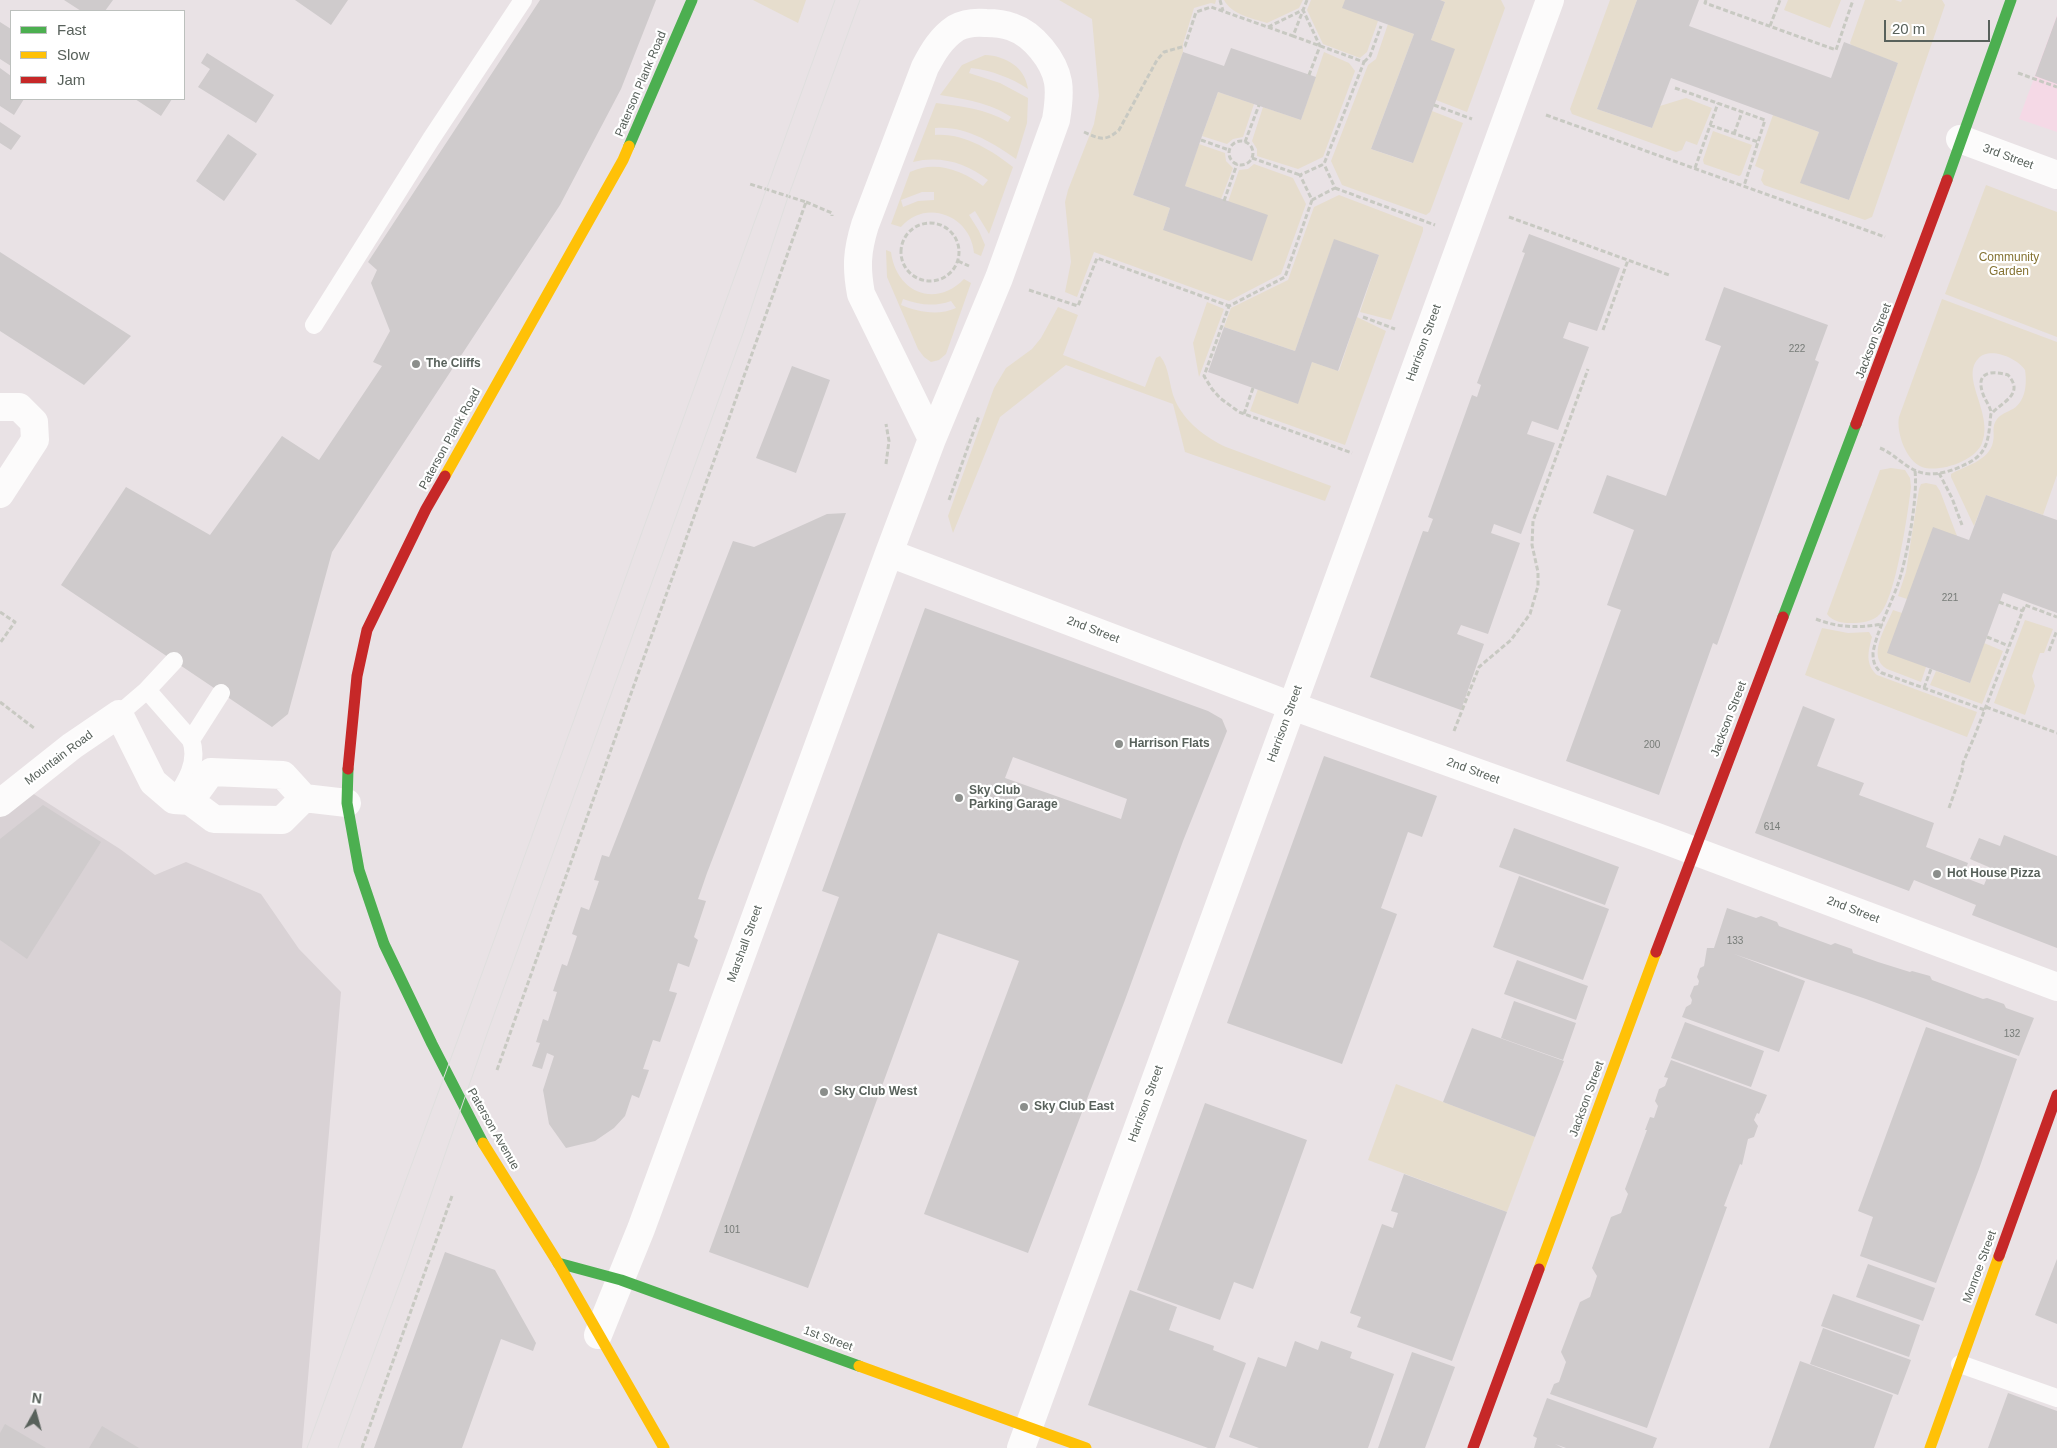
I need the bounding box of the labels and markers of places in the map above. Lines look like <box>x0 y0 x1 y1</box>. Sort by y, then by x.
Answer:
place label: The Cliffs <box>426 357 481 371</box>
marker: The Cliffs <box>410 358 422 370</box>
place label: Harrison Flats <box>1129 737 1210 751</box>
marker: Harrison Flats <box>1113 738 1125 750</box>
place label: Sky Club Parking Garage <box>969 784 1058 812</box>
marker: Sky Club Parking Garage <box>953 792 965 804</box>
place label: Hot House Pizza <box>1947 867 2040 881</box>
marker: Hot House Pizza <box>1931 868 1943 880</box>
place label: Sky Club West <box>834 1085 917 1099</box>
marker: Sky Club West <box>818 1086 830 1098</box>
place label: Sky Club East <box>1034 1100 1114 1114</box>
marker: Sky Club East <box>1018 1101 1030 1113</box>

